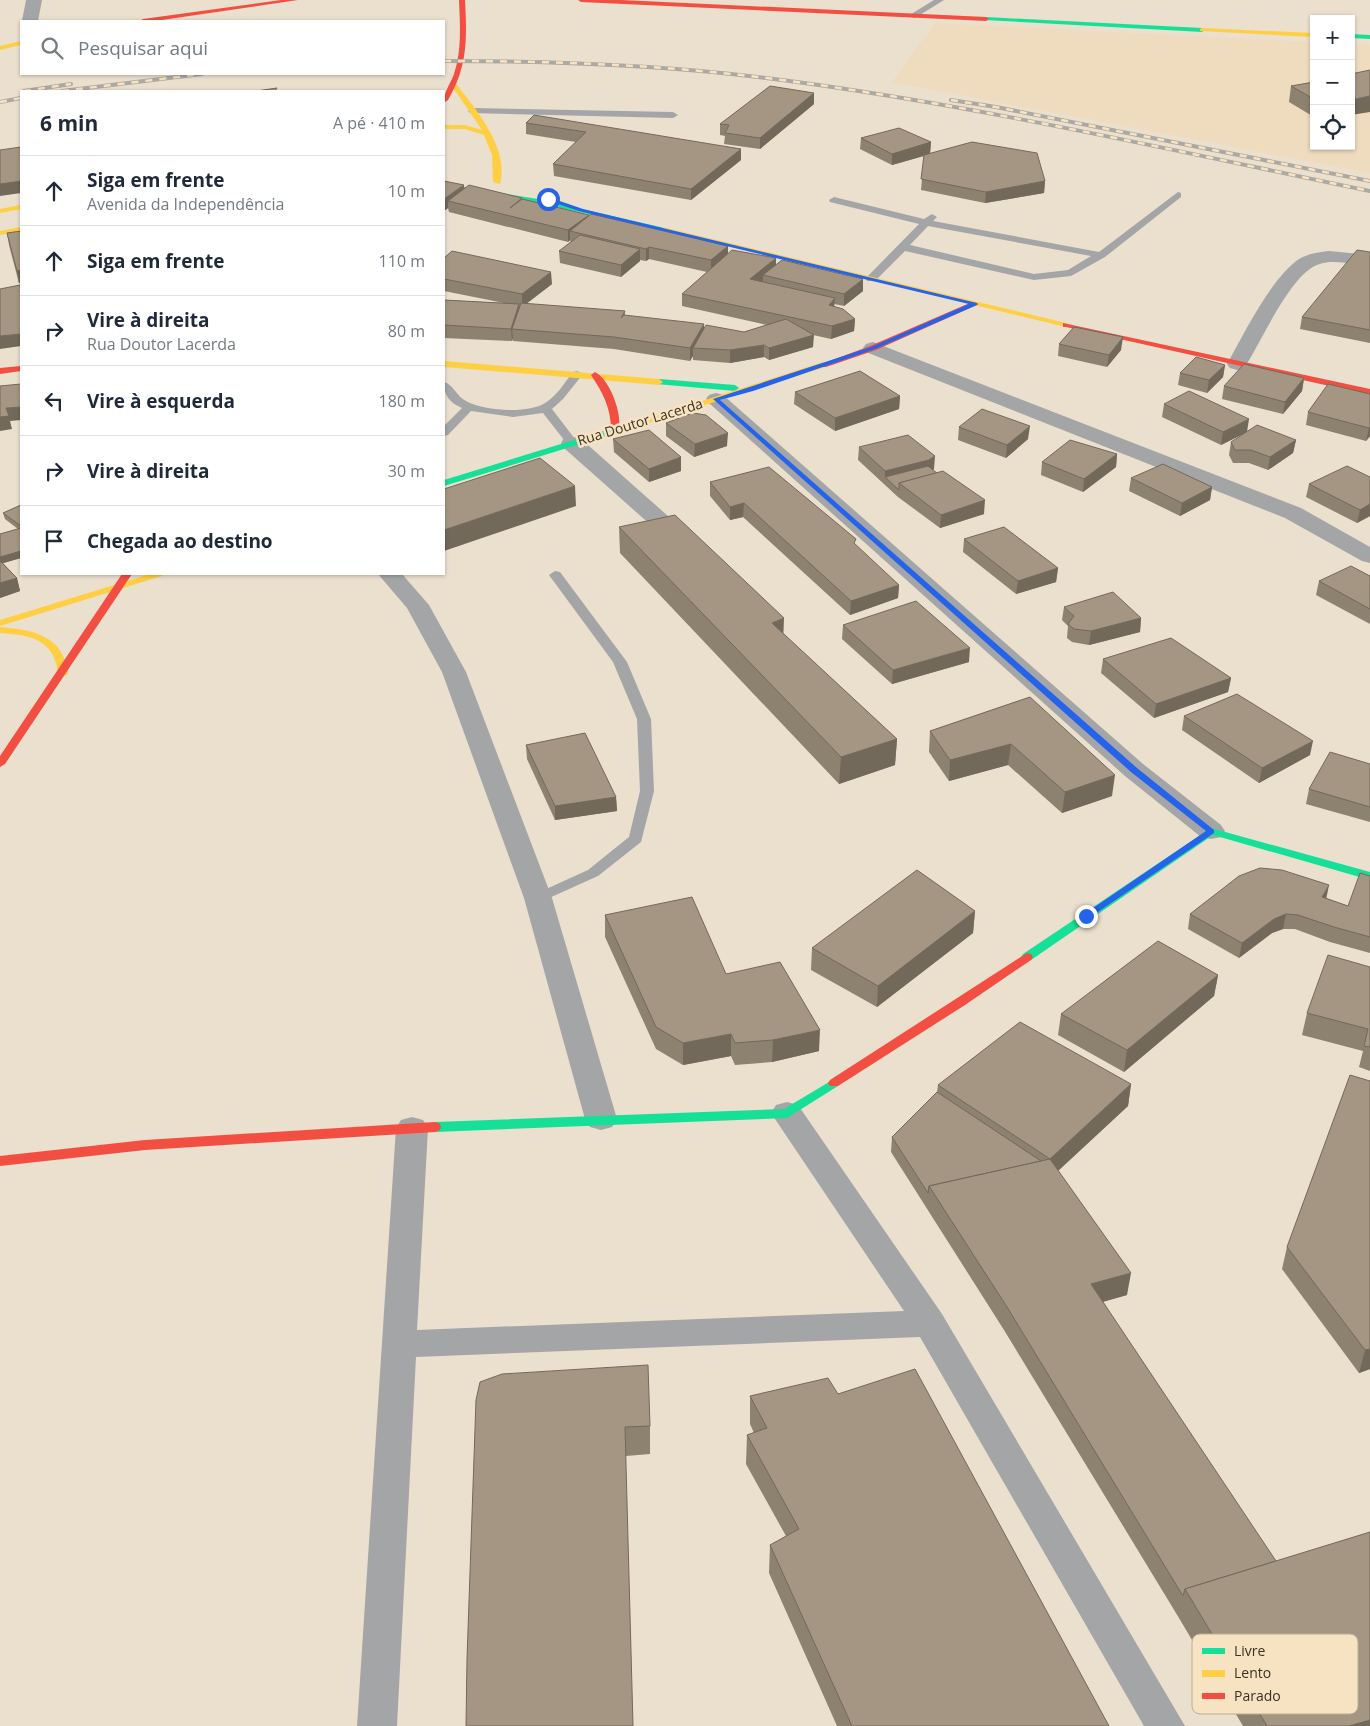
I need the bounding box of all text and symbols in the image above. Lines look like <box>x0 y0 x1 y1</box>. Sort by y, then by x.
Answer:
map controls <box>1310 15 1355 150</box>
button: + <box>1310 15 1355 60</box>
search box <box>20 20 445 75</box>
icon: search <box>38 34 66 62</box>
text: Pesquisar aqui <box>78 35 208 61</box>
button: − <box>1310 60 1355 105</box>
button: locate <box>1310 105 1355 150</box>
text: 6 min <box>40 109 98 137</box>
text: A pé · 410 m <box>333 112 425 134</box>
text: Siga em frente <box>87 167 224 193</box>
icon: ahead <box>40 177 68 205</box>
text: 10 m <box>388 180 425 202</box>
route start <box>537 188 560 211</box>
text: Avenida da Independência <box>87 193 284 215</box>
icon: ahead <box>40 247 68 275</box>
text: Siga em frente <box>87 248 224 274</box>
text: 110 m <box>379 250 425 272</box>
text: Vire à direita <box>87 307 210 333</box>
icon: right <box>40 317 68 345</box>
text: 80 m <box>388 320 425 342</box>
text: Rua Doutor Lacerda <box>87 333 236 355</box>
icon: left <box>40 387 68 415</box>
text: Vire à esquerda <box>87 388 235 414</box>
text: 180 m <box>379 390 425 412</box>
street label: Rua Doutor Lacerda <box>575 393 705 450</box>
icon: right <box>40 457 68 485</box>
text: Vire à direita <box>87 458 210 484</box>
text: 30 m <box>388 460 425 482</box>
icon: arrive <box>40 527 68 555</box>
text: Chegada ao destino <box>87 528 273 554</box>
route end <box>1075 905 1098 928</box>
legend <box>1192 1634 1358 1714</box>
text: Livre <box>1234 1641 1266 1660</box>
text: Lento <box>1234 1663 1271 1682</box>
text: Parado <box>1234 1686 1281 1705</box>

